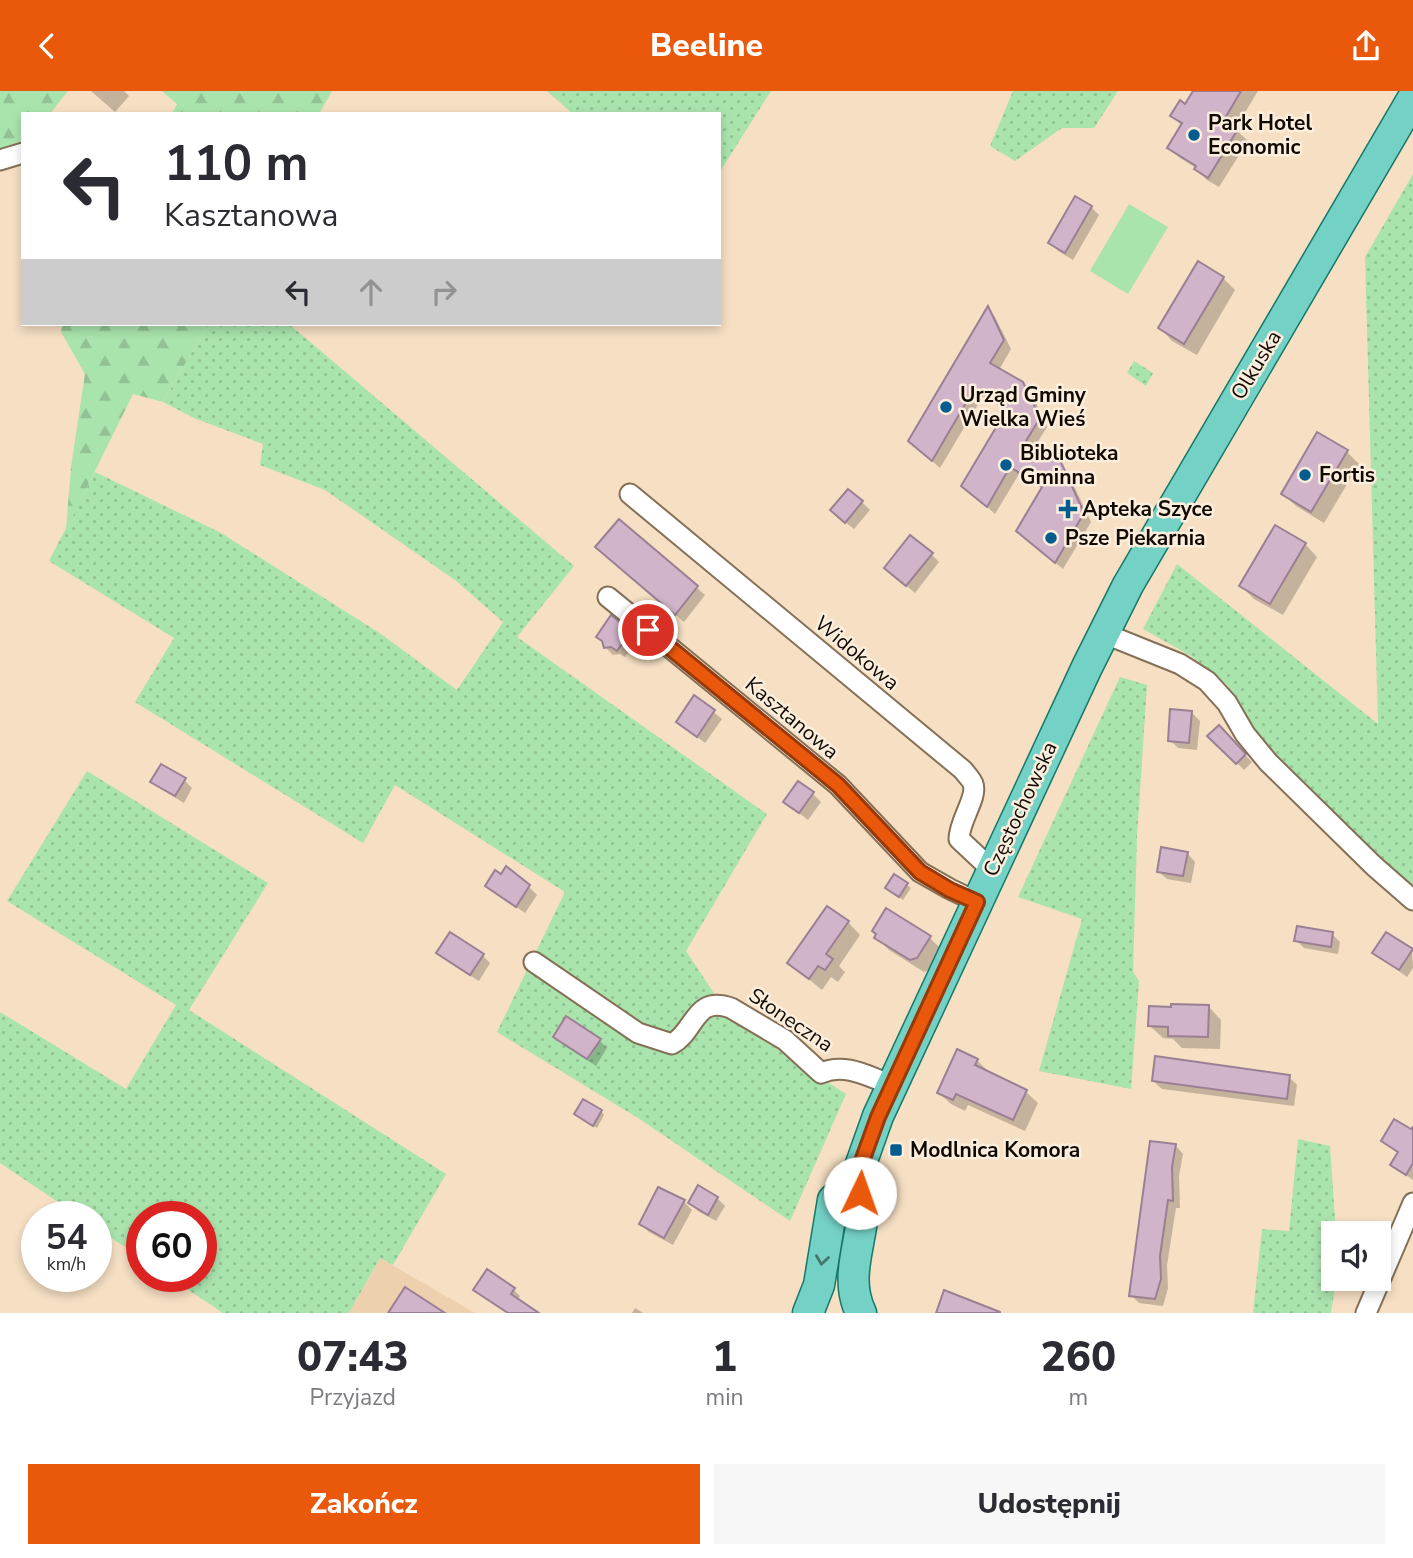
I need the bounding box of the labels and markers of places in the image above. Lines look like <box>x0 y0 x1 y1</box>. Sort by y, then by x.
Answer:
place label: Park Hotel Economic <box>1208 109 1312 161</box>
marker: Park Hotel Economic <box>1186 127 1202 143</box>
place label: Urząd Gminy Wielka Wieś <box>960 381 1087 433</box>
marker: Urząd Gminy Wielka Wieś <box>938 399 954 415</box>
place label: Biblioteka Gminna <box>1020 439 1118 491</box>
marker: Biblioteka Gminna <box>998 457 1014 473</box>
place label: Fortis <box>1319 461 1375 489</box>
marker: Fortis <box>1297 467 1313 483</box>
place label: Apteka Szyce <box>1082 495 1213 523</box>
marker: Apteka Szyce <box>1060 501 1076 517</box>
place label: Psze Piekarnia <box>1065 524 1206 552</box>
marker: Psze Piekarnia <box>1043 530 1059 546</box>
pin <box>618 600 678 660</box>
place label: Modlnica Komora <box>910 1136 1080 1164</box>
marker: Modlnica Komora <box>888 1142 904 1158</box>

